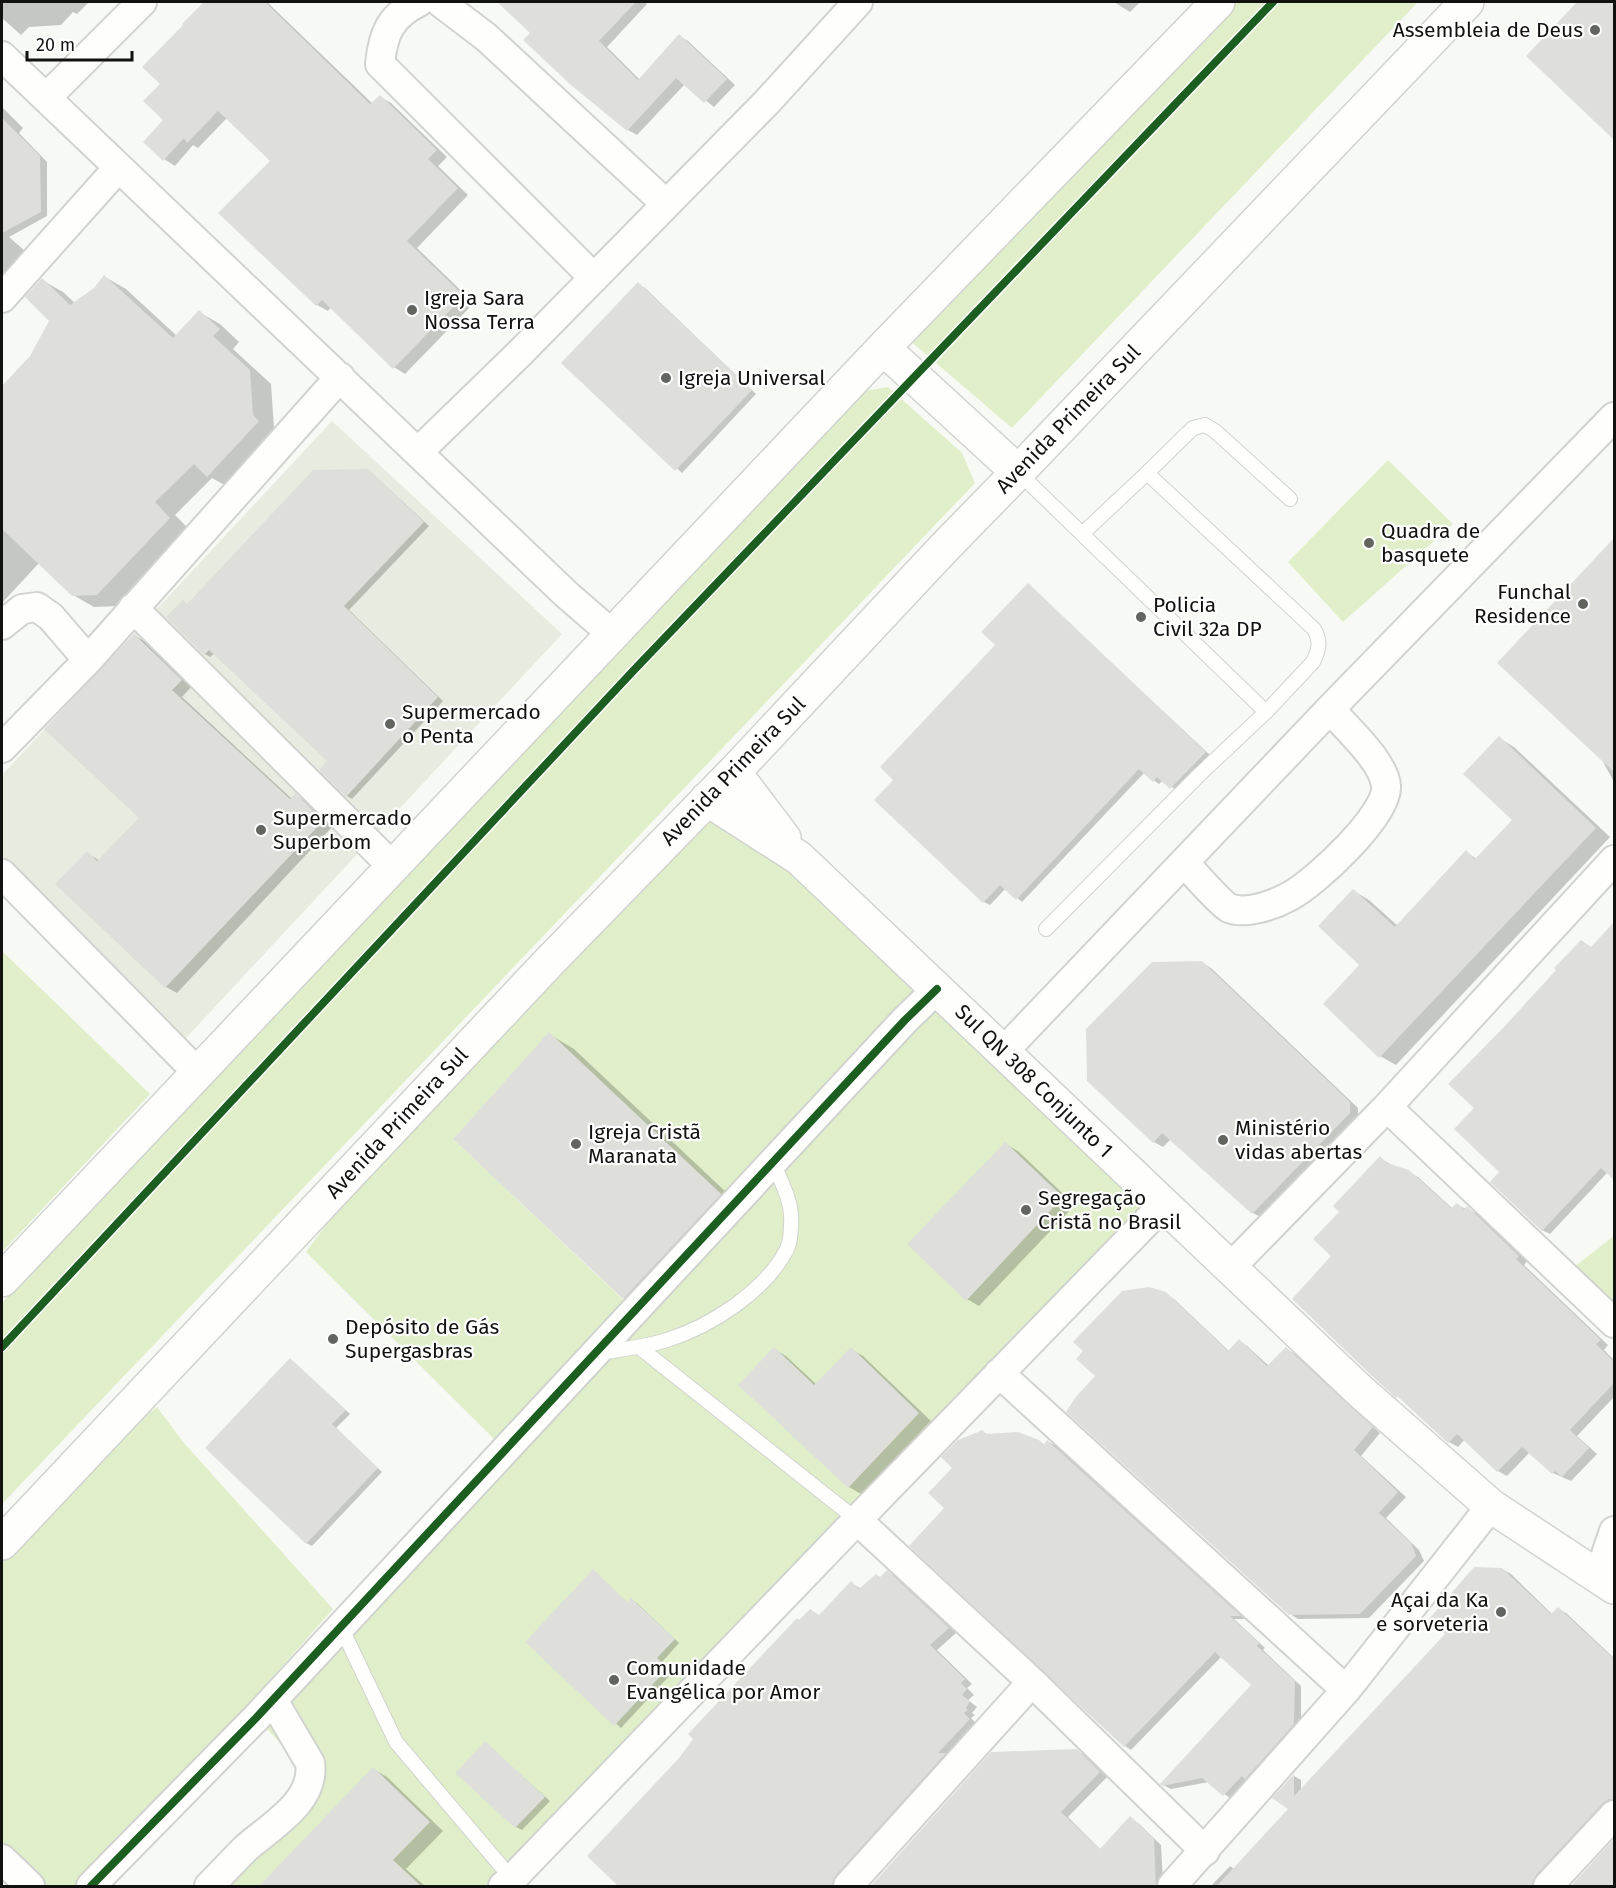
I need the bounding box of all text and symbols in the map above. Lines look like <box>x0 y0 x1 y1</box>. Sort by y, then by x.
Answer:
place label: Assembleia de Deus <box>1393 17 1583 43</box>
marker: Assembleia de Deus <box>1588 23 1602 37</box>
scale bar <box>27 24 132 62</box>
text: 20 m <box>36 34 75 56</box>
place label: Igreja Sara Nossa Terra <box>424 285 535 335</box>
marker: Igreja Sara Nossa Terra <box>405 303 419 317</box>
street label: Avenida Primeira Sul <box>990 339 1146 499</box>
place label: Igreja Universal <box>678 365 825 391</box>
marker: Igreja Universal <box>659 371 673 385</box>
place label: Quadra de basquete <box>1381 518 1480 568</box>
marker: Quadra de basquete <box>1362 536 1376 550</box>
place label: Funchal Residence <box>1474 579 1571 629</box>
place label: Policia Civil 32a DP <box>1153 592 1262 642</box>
marker: Funchal Residence <box>1576 597 1590 611</box>
marker: Policia Civil 32a DP <box>1134 610 1148 624</box>
street label: Avenida Primeira Sul <box>655 691 811 851</box>
place label: Supermercado o Penta <box>402 699 541 749</box>
marker: Supermercado o Penta <box>383 717 397 731</box>
place label: Supermercado Superbom <box>273 805 412 855</box>
marker: Supermercado Superbom <box>254 823 268 837</box>
street label: Sul QN 308 Conjunto 1 <box>950 999 1118 1163</box>
street label: Avenida Primeira Sul <box>320 1042 474 1204</box>
place label: Ministério vidas abertas <box>1235 1115 1362 1165</box>
place label: Igreja Cristã Maranata <box>588 1119 701 1169</box>
marker: Ministério vidas abertas <box>1216 1133 1230 1147</box>
marker: Igreja Cristã Maranata <box>569 1137 583 1151</box>
place label: Segregação Cristã no Brasil <box>1038 1185 1181 1235</box>
marker: Segregação Cristã no Brasil <box>1019 1203 1033 1217</box>
place label: Depósito de Gás Supergasbras <box>345 1314 500 1364</box>
marker: Depósito de Gás Supergasbras <box>326 1332 340 1346</box>
place label: Açai da Ka e sorveteria <box>1376 1587 1489 1637</box>
marker: Açai da Ka e sorveteria <box>1494 1605 1508 1619</box>
place label: Comunidade Evangélica por Amor <box>626 1655 820 1705</box>
marker: Comunidade Evangélica por Amor <box>607 1673 621 1687</box>

